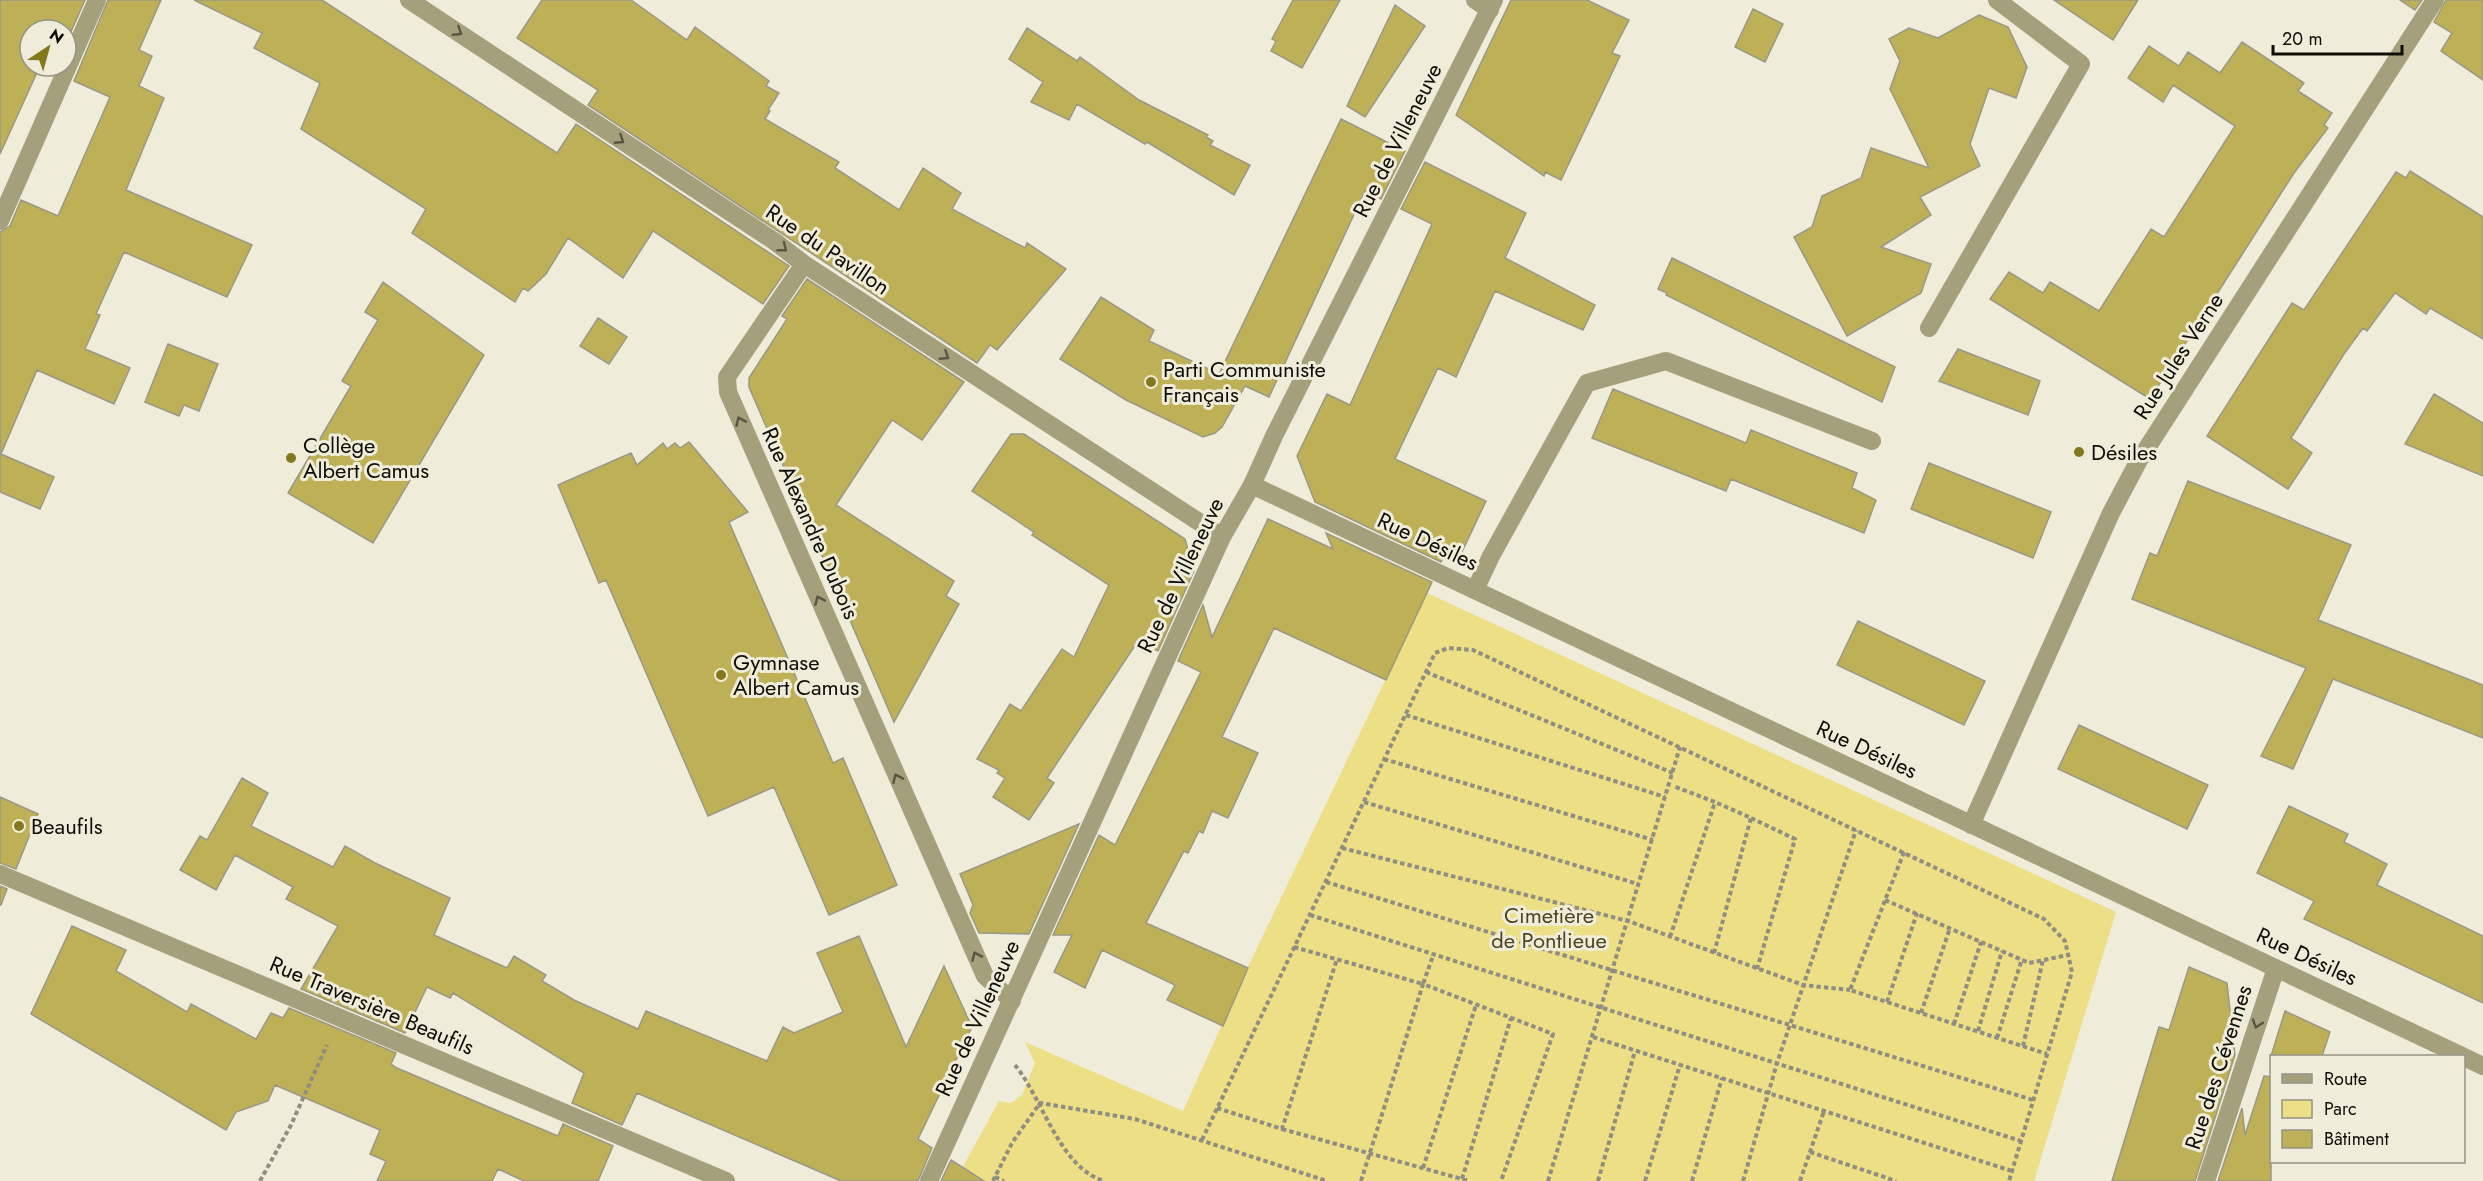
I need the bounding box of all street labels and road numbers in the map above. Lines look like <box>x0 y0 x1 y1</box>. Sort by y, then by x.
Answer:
street label: Rue de Villeneuve <box>1344 57 1450 223</box>
street label: Rue du Pavillon <box>760 196 896 302</box>
street label: Rue Jules Verne <box>2125 286 2231 426</box>
street label: Rue Alexandre Dubois <box>754 422 868 624</box>
street label: Rue de Villeneuve <box>1129 492 1231 658</box>
street label: Rue Désiles <box>1372 504 1484 578</box>
street label: Rue Désiles <box>1811 712 1923 786</box>
street label: Rue Désiles <box>2251 919 2363 993</box>
street label: Rue de Villeneuve <box>927 935 1027 1101</box>
street label: Rue Traversière Beaufils <box>265 947 479 1063</box>
street label: Rue des Cévennes <box>2176 980 2260 1153</box>

